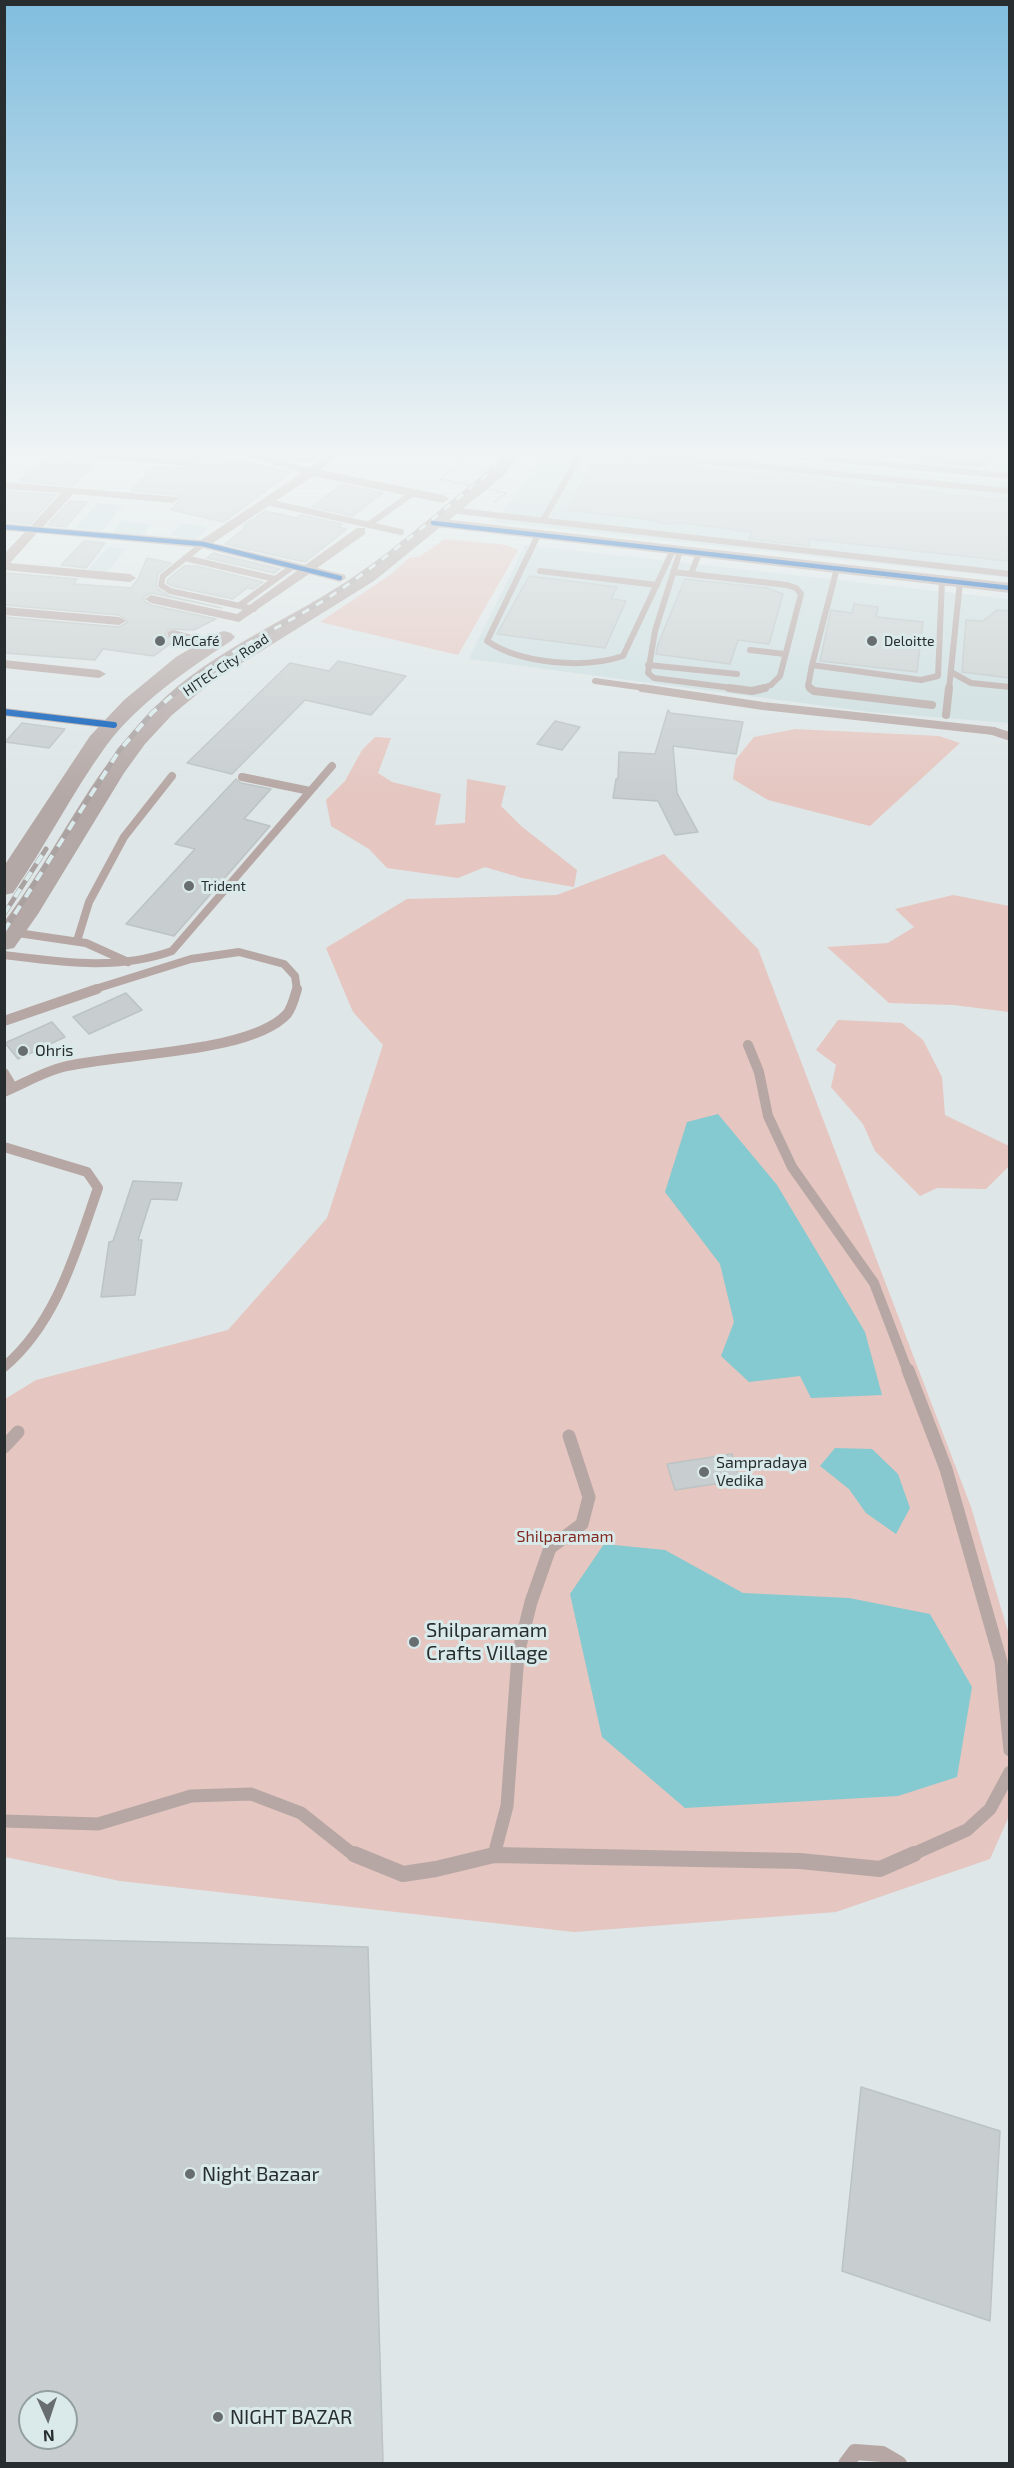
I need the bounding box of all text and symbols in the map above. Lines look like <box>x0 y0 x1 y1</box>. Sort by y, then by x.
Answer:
street label: HITEC City Road <box>180 630 272 700</box>
place label: McCafé <box>172 633 220 649</box>
place label: Deloitte <box>884 633 935 649</box>
marker: McCafé <box>153 634 167 648</box>
marker: Deloitte <box>865 634 879 648</box>
place label: Trident <box>201 878 246 894</box>
marker: Trident <box>182 879 196 893</box>
place label: Ohris <box>35 1041 73 1061</box>
marker: Ohris <box>16 1044 30 1058</box>
place label: Sampradaya Vedika <box>716 1453 807 1491</box>
marker: Sampradaya Vedika <box>697 1465 711 1479</box>
park label: Shilparamam <box>516 1527 614 1547</box>
place label: Shilparamam Crafts Village <box>426 1618 548 1665</box>
marker: Shilparamam Crafts Village <box>407 1635 421 1649</box>
place label: Night Bazaar <box>202 2162 319 2186</box>
marker: Night Bazaar <box>183 2167 197 2181</box>
north arrow <box>18 2390 78 2450</box>
place label: NIGHT BAZAR <box>230 2405 352 2429</box>
marker: NIGHT BAZAR <box>211 2410 225 2424</box>
text: N <box>43 2427 55 2446</box>

